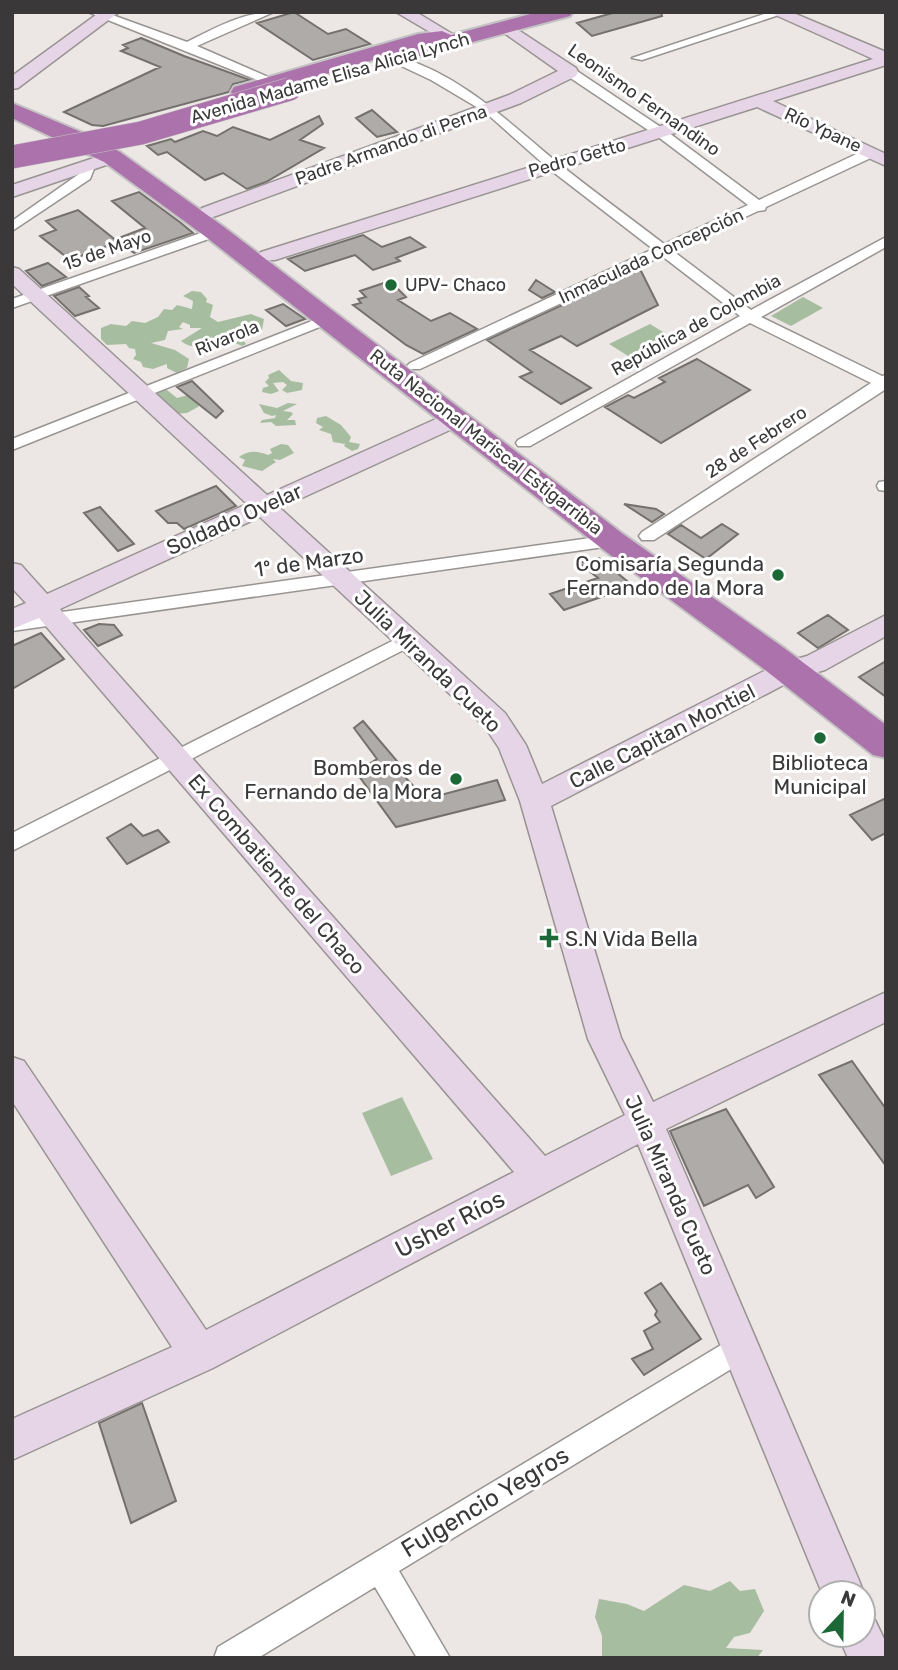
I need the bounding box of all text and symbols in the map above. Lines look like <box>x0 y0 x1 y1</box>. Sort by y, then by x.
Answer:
street label: Avenida Madame Elisa Alicia Lynch <box>188 28 472 128</box>
street label: Leonismo Fernandino <box>564 39 724 161</box>
street label: Padre Armando di Perna <box>292 100 490 190</box>
street label: Río Ypane <box>781 103 865 157</box>
street label: Pedro Getto <box>526 134 628 182</box>
street label: Inmaculada Concepción <box>555 203 747 309</box>
street label: 15 de Mayo <box>60 225 154 275</box>
street label: República de Colombia <box>607 269 785 381</box>
place label: UPV- Chaco <box>405 274 506 296</box>
marker: UPV- Chaco <box>383 277 399 293</box>
street label: Rivarola <box>192 315 262 361</box>
street label: Ruta Nacional Mariscal Estigarribia <box>365 344 607 540</box>
street label: 28 de Febrero <box>701 401 811 483</box>
street label: Soldado Ovelar <box>162 478 306 560</box>
street label: 1º de Marzo <box>253 542 365 582</box>
place label: Comisaría Segunda Fernando de la Mora <box>566 551 764 600</box>
marker: Comisaría Segunda Fernando de la Mora <box>770 567 786 583</box>
street label: Julia Miranda Cueto <box>349 584 507 738</box>
street label: Calle Capitan Montiel <box>565 678 759 794</box>
marker: Biblioteca Municipal <box>812 730 828 746</box>
place label: Biblioteca Municipal <box>772 750 868 799</box>
place label: Bomberos de Fernando de la Mora <box>244 755 442 804</box>
street label: Ex Combatiente del Chaco <box>183 769 371 979</box>
marker: Bomberos de Fernando de la Mora <box>448 771 464 787</box>
place label: S.N Vida Bella <box>565 926 698 951</box>
marker: S.N Vida Bella <box>539 928 559 948</box>
street label: Julia Miranda Cueto <box>620 1091 722 1279</box>
street label: Usher Ríos <box>391 1185 509 1263</box>
street label: Fulgencio Yegros <box>396 1441 574 1563</box>
north arrow <box>807 1579 877 1649</box>
text: N <box>838 1585 859 1612</box>

